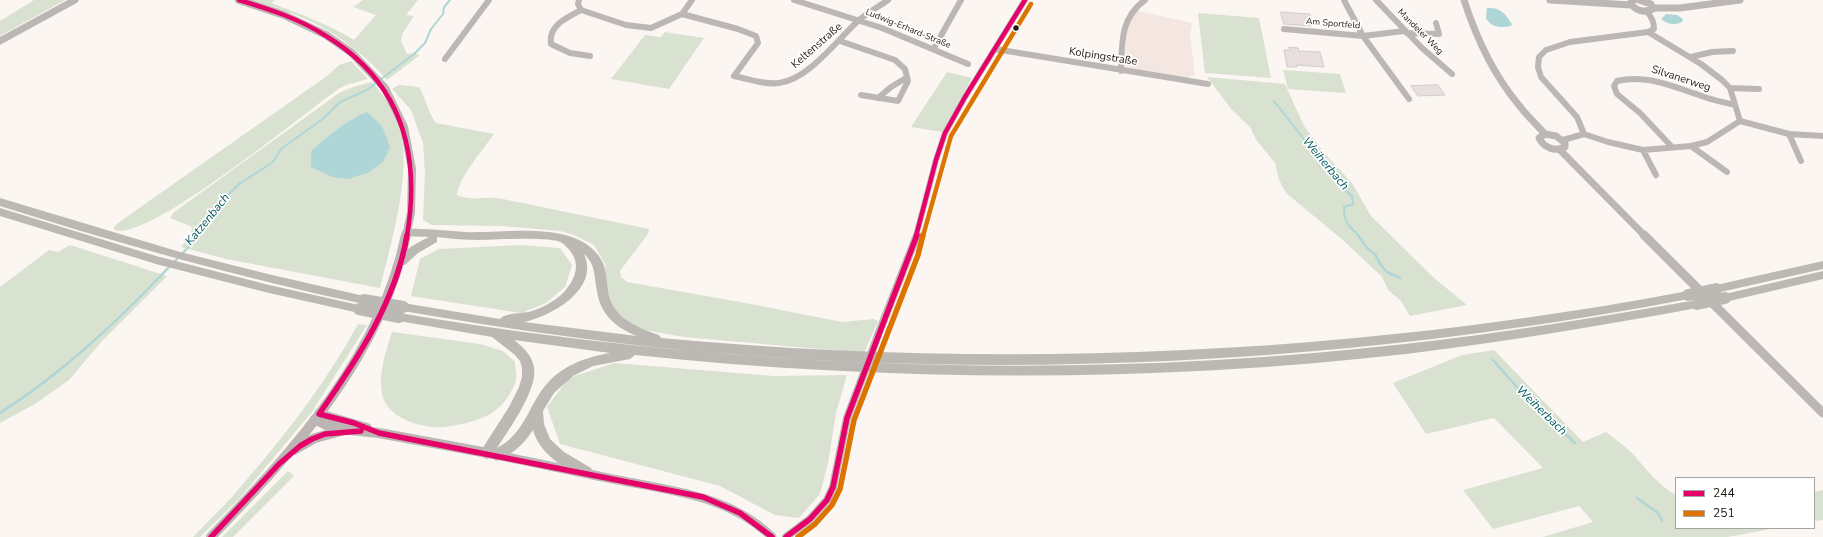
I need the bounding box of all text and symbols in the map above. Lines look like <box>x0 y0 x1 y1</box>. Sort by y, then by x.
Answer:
street label: Ludwig-Erhard-Straße <box>864 7 952 51</box>
street label: Mandeler Weg <box>1395 7 1445 57</box>
street label: Am Sportfeld <box>1305 16 1361 32</box>
street label: Keltenstraße <box>789 20 845 72</box>
unlabelled marker <box>1011 23 1021 33</box>
street label: Kolpingstraße <box>1068 45 1138 69</box>
street label: Silvanerweg <box>1650 63 1712 95</box>
water label: Weiherbach <box>1299 135 1351 193</box>
water label: Katzenbach <box>183 191 233 249</box>
water label: Weiherbach <box>1513 383 1569 439</box>
legend <box>1675 477 1815 529</box>
text: 244 <box>1713 485 1735 501</box>
text: 251 <box>1713 505 1735 521</box>

